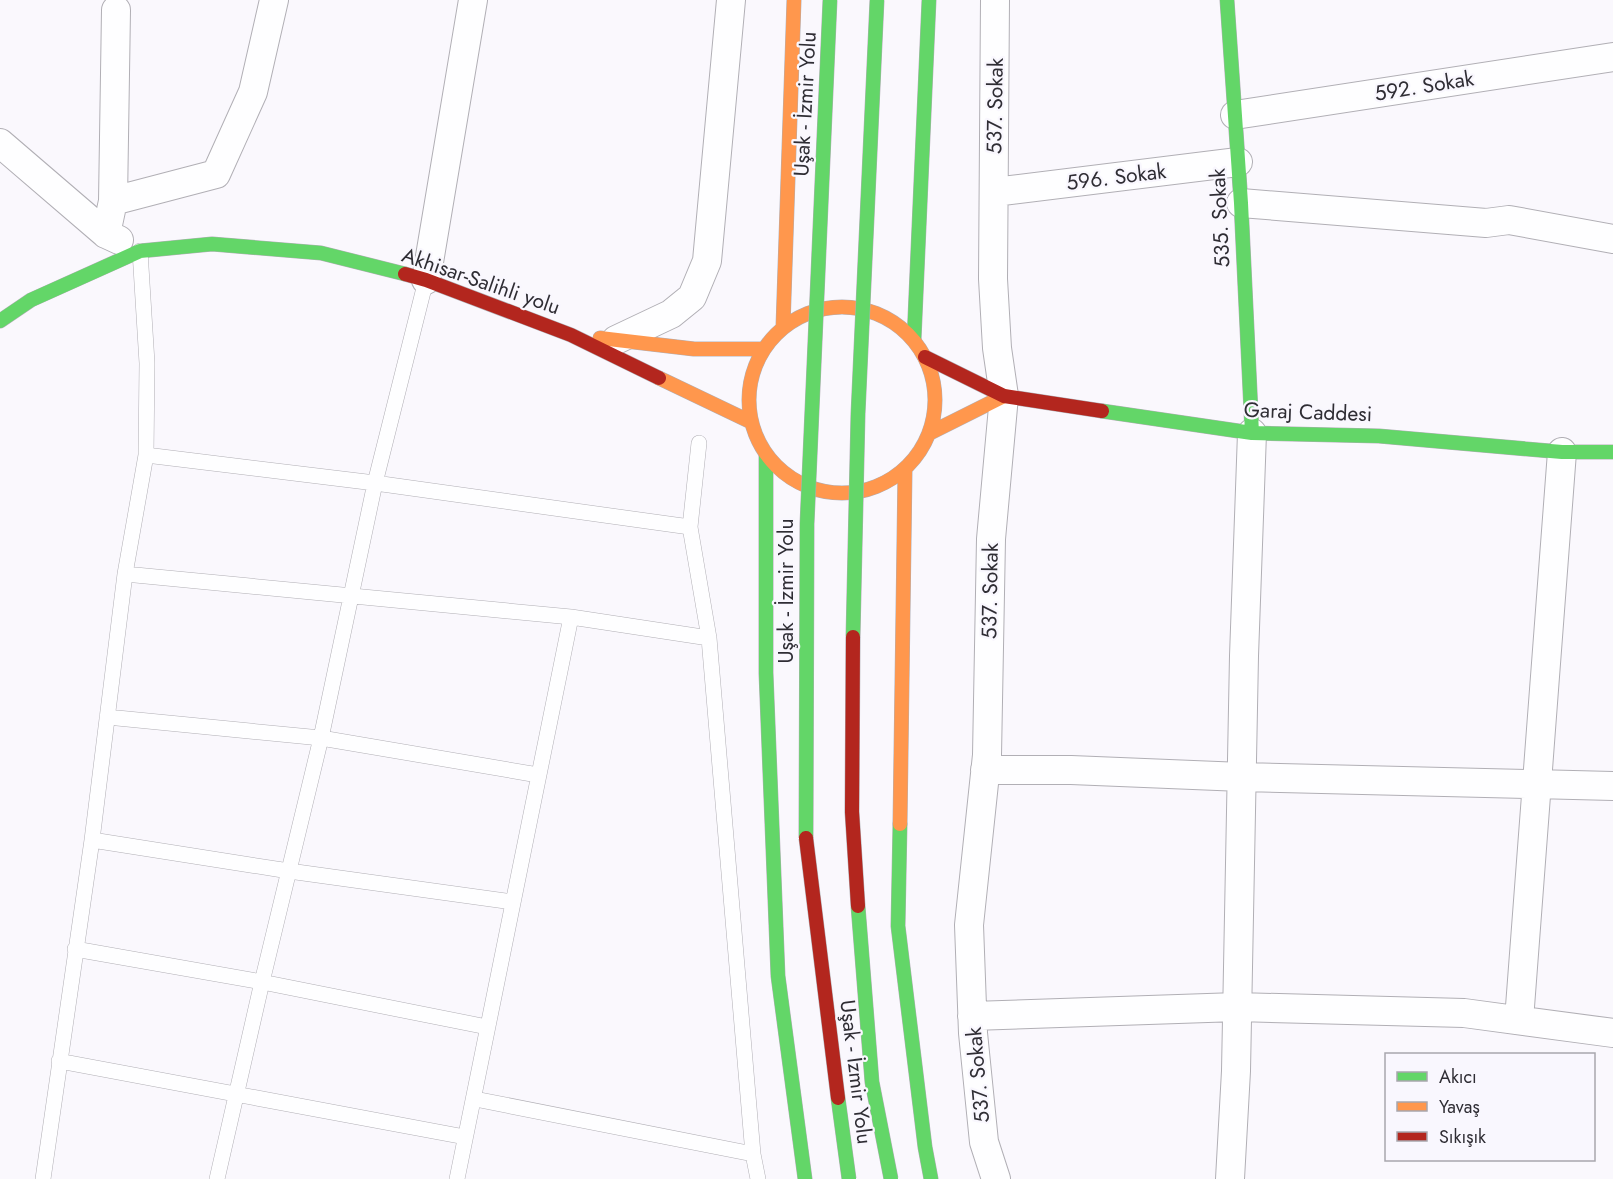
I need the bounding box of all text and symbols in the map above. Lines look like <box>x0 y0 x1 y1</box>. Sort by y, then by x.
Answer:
street label: Uşak - İzmir Yolu <box>786 31 824 177</box>
street label: 537. Sokak <box>979 57 1011 154</box>
street label: 592. Sokak <box>1372 63 1477 109</box>
street label: 596. Sokak <box>1064 156 1168 198</box>
street label: 535. Sokak <box>1202 167 1238 268</box>
street label: Akhisar-Salihli yolu <box>398 240 564 322</box>
street label: Garaj Caddesi <box>1243 395 1373 429</box>
street label: Uşak - İzmir Yolu <box>771 518 801 664</box>
street label: 537. Sokak <box>974 542 1006 639</box>
street label: Uşak - İzmir Yolu <box>832 998 880 1146</box>
street label: 537. Sokak <box>959 1025 997 1124</box>
legend <box>1385 1053 1595 1161</box>
text: Akıcı <box>1439 1064 1477 1090</box>
text: Yavaş <box>1439 1094 1480 1120</box>
text: Sıkışık <box>1439 1124 1486 1150</box>

